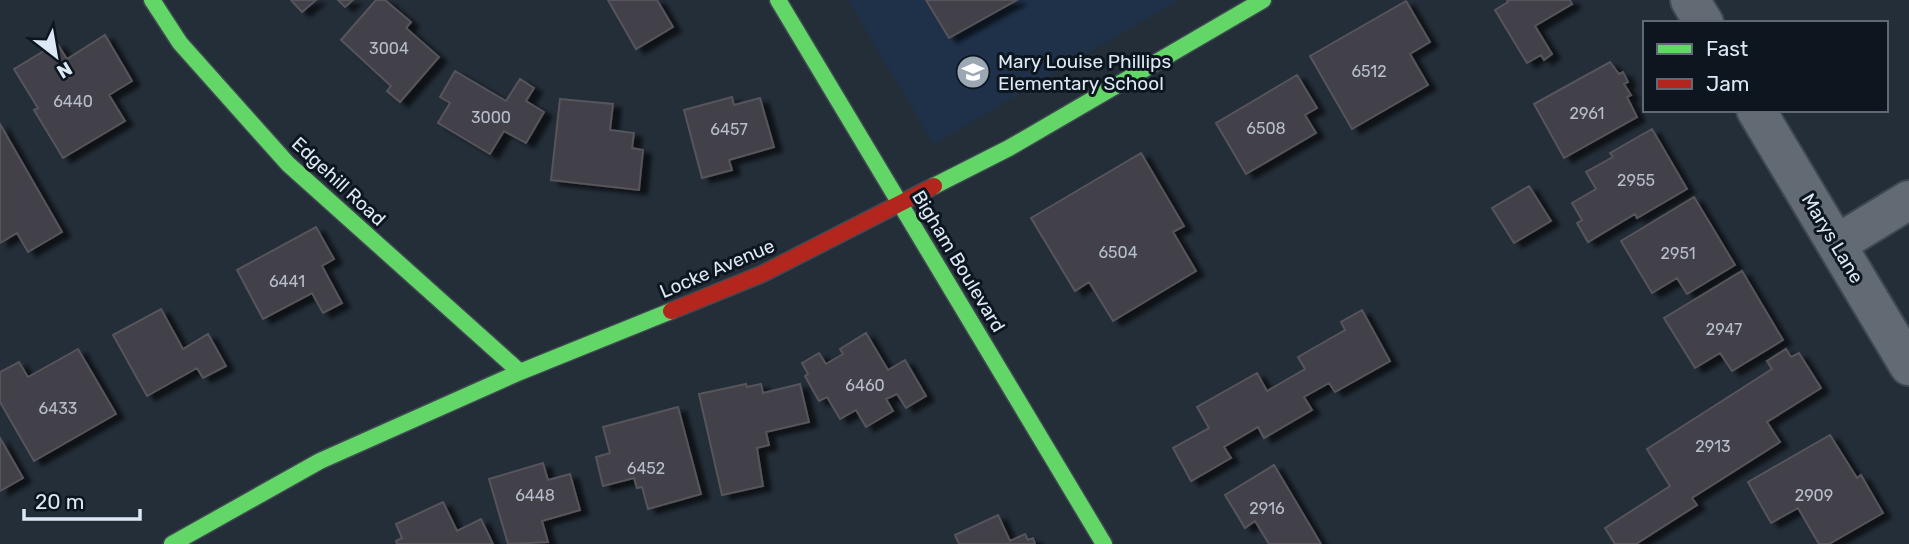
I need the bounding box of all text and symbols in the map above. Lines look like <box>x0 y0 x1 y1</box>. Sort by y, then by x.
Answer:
north arrow <box>21 21 91 91</box>
legend <box>1643 21 1888 112</box>
text: Fast <box>1706 36 1748 61</box>
house number: 3004 <box>369 39 409 58</box>
place label: Mary Louise Phillips Elementary School <box>998 50 1171 95</box>
school or university icon: Mary Louise Phillips Elementary School <box>954 53 992 91</box>
text: N <box>53 57 76 84</box>
house number: 6512 <box>1351 62 1387 81</box>
text: Jam <box>1706 71 1750 96</box>
house number: 6440 <box>53 92 93 111</box>
house number: 2961 <box>1570 104 1604 123</box>
house number: 3000 <box>471 108 511 127</box>
house number: 6508 <box>1246 119 1286 138</box>
house number: 6457 <box>710 120 748 139</box>
street label: Edgehill Road <box>287 132 390 231</box>
house number: 2955 <box>1617 171 1655 190</box>
street label: Bigham Boulevard <box>907 186 1010 336</box>
street label: Marys Lane <box>1797 189 1868 287</box>
street label: Locke Avenue <box>656 234 778 303</box>
house number: 6504 <box>1098 243 1138 262</box>
house number: 2951 <box>1661 244 1696 263</box>
house number: 6441 <box>269 272 305 291</box>
house number: 2947 <box>1706 320 1742 339</box>
house number: 6460 <box>845 376 885 395</box>
house number: 6433 <box>39 399 77 418</box>
house number: 2913 <box>1695 437 1731 456</box>
house number: 6452 <box>627 459 665 478</box>
scale bar <box>24 477 140 522</box>
house number: 6448 <box>515 486 555 505</box>
house number: 2909 <box>1795 486 1833 505</box>
text: 20 m <box>35 489 84 514</box>
house number: 2916 <box>1249 499 1285 518</box>

